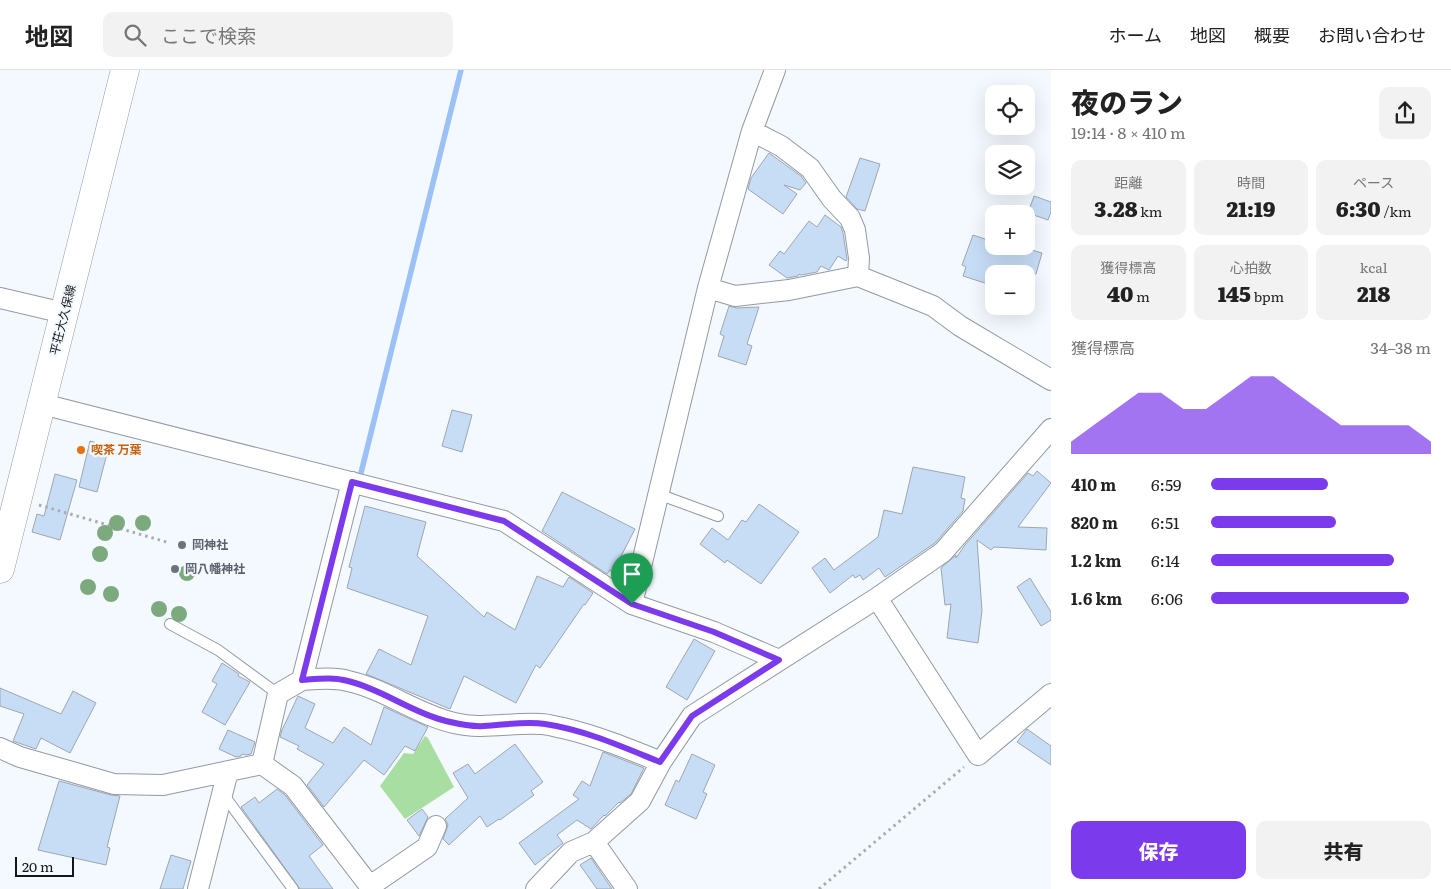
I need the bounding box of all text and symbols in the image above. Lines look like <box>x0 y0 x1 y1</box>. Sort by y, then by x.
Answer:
search box <box>103 12 453 57</box>
text: 地図 <box>25 17 73 52</box>
icon: search <box>121 21 149 49</box>
text: ここで検索 <box>161 21 256 49</box>
text: ホーム <box>1109 21 1162 48</box>
text: 地図 <box>1190 21 1226 48</box>
text: 概要 <box>1254 21 1290 48</box>
text: お問い合わせ <box>1318 21 1426 48</box>
text: 夜のラン <box>1071 80 1183 122</box>
map controls <box>985 85 1035 315</box>
button: locate <box>985 85 1035 135</box>
button: share <box>1379 87 1431 139</box>
text: 19:14 · 8 × 410 m <box>1071 120 1185 144</box>
button: layers <box>985 145 1035 195</box>
text: 距離 <box>1114 172 1142 192</box>
text: 時間 <box>1237 172 1265 192</box>
text: ペース <box>1353 172 1394 192</box>
text: 3.28 <box>1094 192 1138 223</box>
text: 21:19 <box>1227 192 1275 223</box>
text: 6:30 <box>1336 192 1381 223</box>
text: km <box>1138 201 1162 221</box>
text: /km <box>1381 201 1412 221</box>
button: + <box>985 205 1035 255</box>
text: 獲得標高 <box>1100 257 1156 277</box>
text: 心拍数 <box>1230 257 1272 277</box>
text: kcal <box>1360 257 1387 277</box>
button: − <box>985 265 1035 315</box>
text: 40 <box>1107 277 1133 308</box>
text: 145 <box>1218 277 1251 308</box>
text: 218 <box>1357 277 1390 308</box>
street label: 平荘大久保線 <box>45 283 79 357</box>
text: m <box>1133 286 1150 306</box>
text: bpm <box>1251 286 1284 306</box>
text: 獲得標高 <box>1071 335 1135 359</box>
text: 34–38 m <box>1370 335 1431 359</box>
place label: 喫茶 万葉 <box>91 440 141 458</box>
marker: 喫茶 万葉 <box>75 444 87 456</box>
text: 410 m <box>1071 472 1116 496</box>
text: 6:59 <box>1151 472 1181 496</box>
text: 820 m <box>1071 510 1118 534</box>
text: 6:51 <box>1151 510 1180 534</box>
place label: 岡神社 <box>192 535 228 553</box>
marker: 岡神社 <box>176 539 188 551</box>
text: 1.2 km <box>1071 548 1121 572</box>
text: 6:14 <box>1151 548 1180 572</box>
pin <box>611 553 653 604</box>
place label: 岡八幡神社 <box>185 559 245 577</box>
icon: arrive <box>618 560 646 588</box>
marker: 岡八幡神社 <box>169 563 181 575</box>
text: 1.6 km <box>1071 586 1122 610</box>
text: 6:06 <box>1151 586 1183 610</box>
button: 保存 <box>1071 821 1246 879</box>
button: 共有 <box>1256 821 1431 879</box>
scale bar <box>15 854 74 877</box>
text: 20 m <box>22 856 54 876</box>

